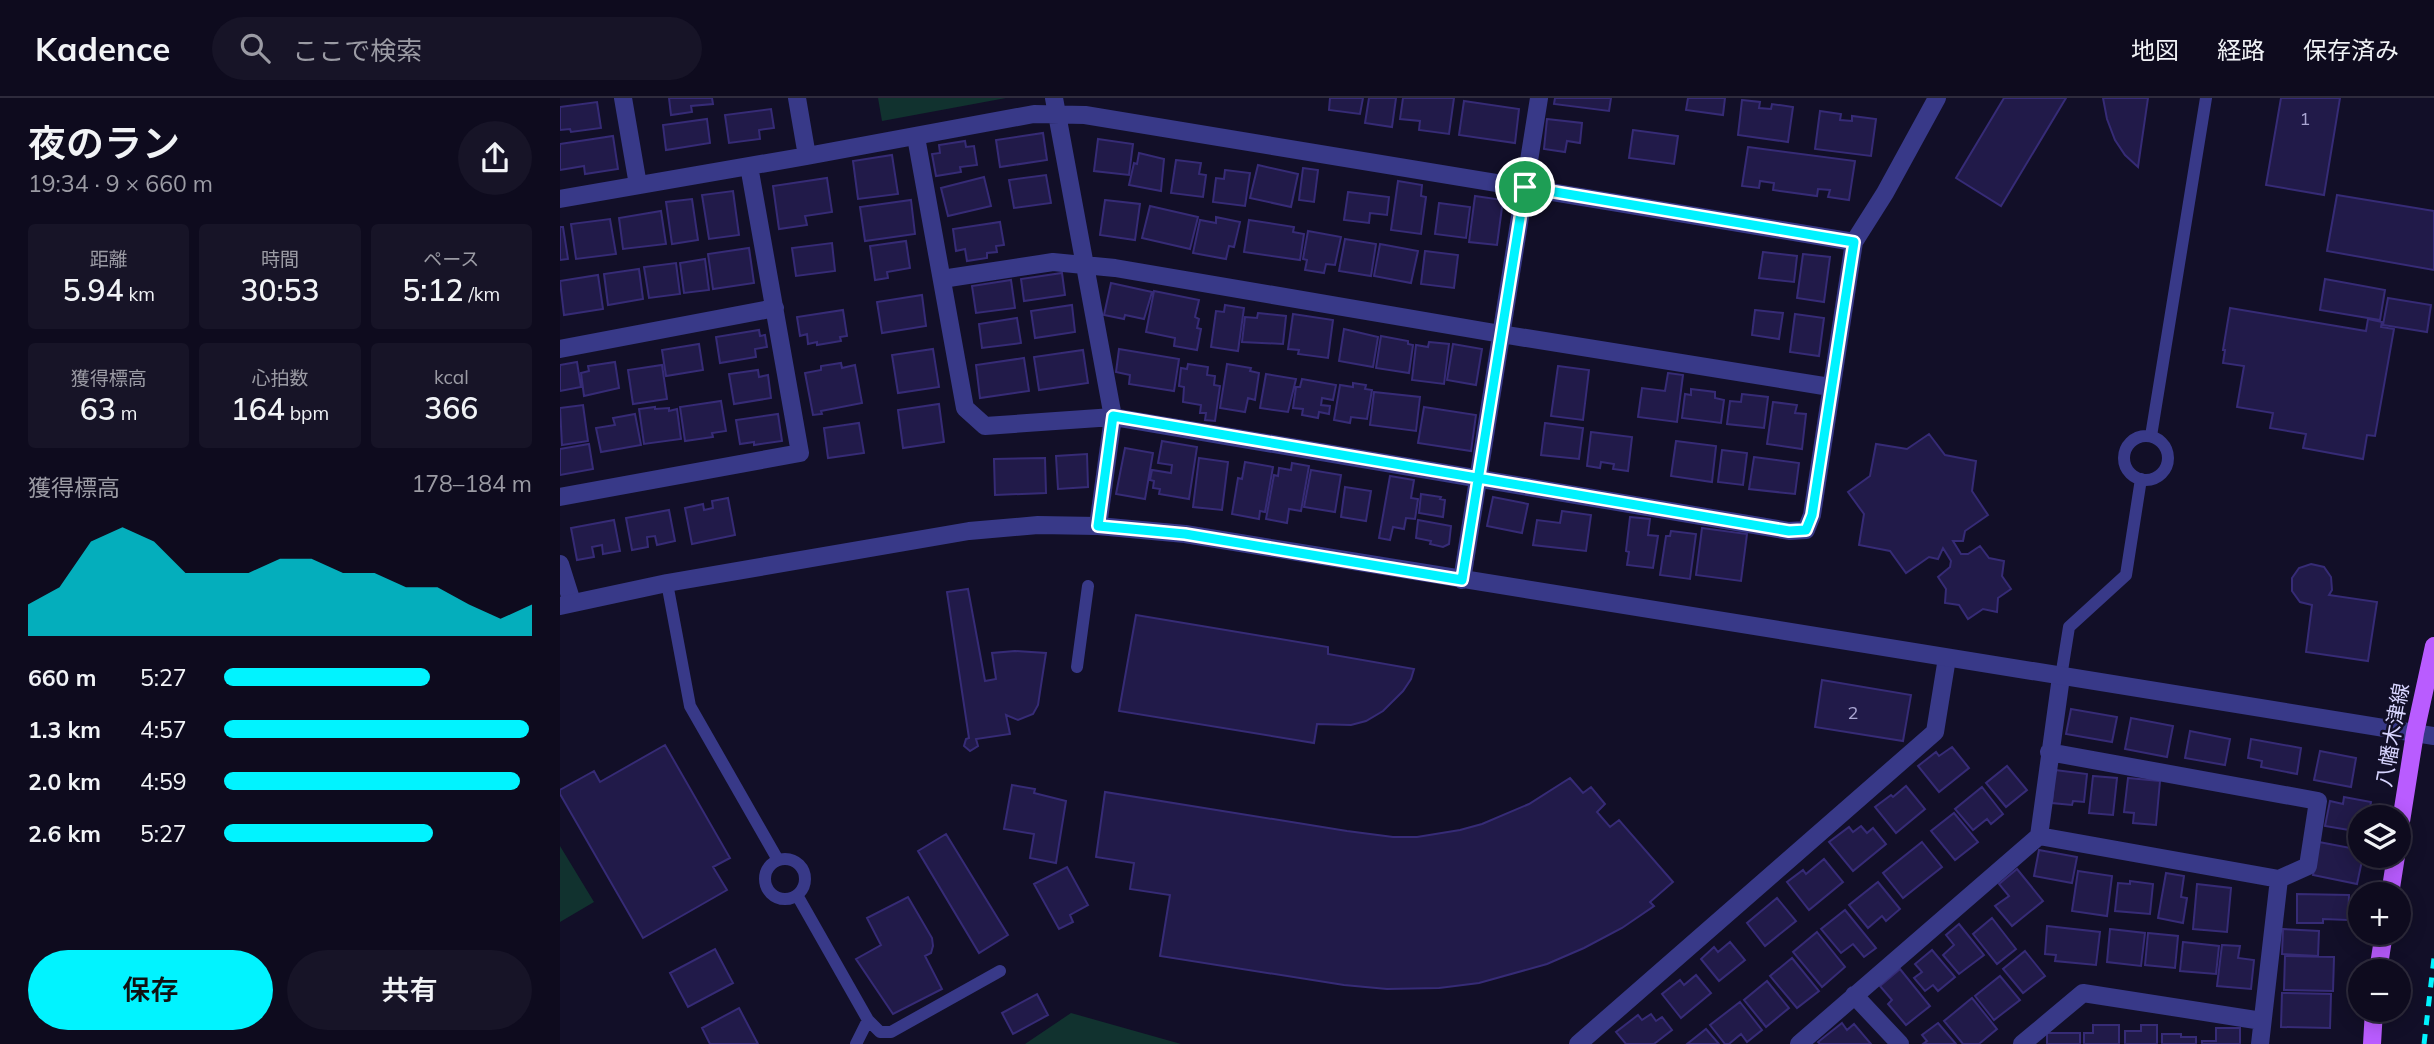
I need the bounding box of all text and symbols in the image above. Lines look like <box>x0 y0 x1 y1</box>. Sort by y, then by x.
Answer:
search box <box>212 17 702 80</box>
text: Kadence <box>35 28 170 69</box>
icon: search <box>236 29 274 67</box>
text: ここで検索 <box>292 34 422 67</box>
text: 地図 <box>2131 35 2179 65</box>
text: 経路 <box>2217 35 2265 65</box>
text: 保存済み <box>2303 35 2399 65</box>
house number: 1 <box>2300 107 2310 130</box>
text: 夜のラン <box>28 119 180 167</box>
button: share <box>458 121 532 195</box>
pin <box>1495 157 1555 217</box>
icon: arrive <box>1506 168 1544 206</box>
text: 19:34 · 9 × 660 m <box>28 169 213 198</box>
text: 距離 <box>90 247 128 271</box>
text: 時間 <box>261 247 299 271</box>
text: ペース <box>423 247 479 271</box>
text: 5.94 <box>62 271 124 309</box>
text: 30:53 <box>240 271 320 309</box>
text: 5:12 <box>402 271 463 309</box>
text: km <box>124 282 155 306</box>
text: /km <box>463 282 500 306</box>
text: kcal <box>434 365 469 389</box>
text: 獲得標高 <box>71 366 147 390</box>
text: 心拍数 <box>251 366 309 390</box>
text: 366 <box>424 389 478 427</box>
text: 63 <box>80 390 116 428</box>
text: 164 <box>231 390 285 428</box>
text: m <box>116 401 137 425</box>
text: bpm <box>285 401 329 425</box>
text: 178–184 m <box>411 469 532 498</box>
text: 獲得標高 <box>28 473 120 502</box>
text: 660 m <box>28 663 96 692</box>
text: 5:27 <box>140 663 187 692</box>
street label: 八幡木津線 <box>2370 681 2414 789</box>
house number: 2 <box>1848 701 1858 724</box>
text: 1.3 km <box>28 715 101 744</box>
text: 4:57 <box>140 715 187 744</box>
text: 2.0 km <box>28 767 101 796</box>
text: 4:59 <box>140 767 187 796</box>
map controls <box>2348 805 2411 1022</box>
button: layers <box>2348 805 2411 868</box>
text: 2.6 km <box>28 819 101 848</box>
text: 5:27 <box>140 819 187 848</box>
button: + <box>2348 882 2411 945</box>
button: 保存 <box>28 950 273 1030</box>
button: 共有 <box>287 950 532 1030</box>
button: − <box>2348 959 2411 1022</box>

